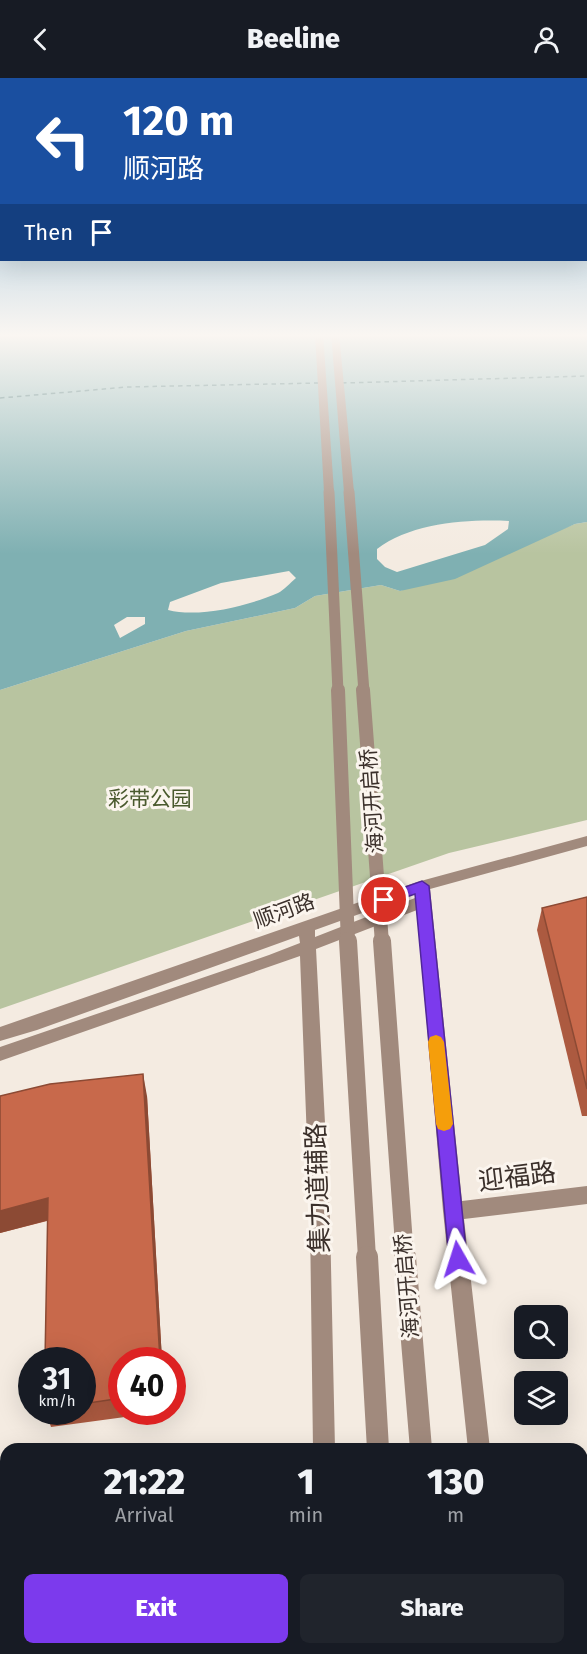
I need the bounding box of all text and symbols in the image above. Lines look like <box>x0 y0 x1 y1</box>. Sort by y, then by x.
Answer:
icon: back <box>24 23 57 56</box>
text: Beeline <box>247 23 340 55</box>
icon: person <box>530 23 563 56</box>
text: 120 m <box>123 96 234 146</box>
icon: left <box>24 102 102 180</box>
text: 顺河路 <box>123 153 204 185</box>
icon: arrive <box>85 216 118 249</box>
text: Then <box>24 219 73 246</box>
street label: 海河开启桥 <box>355 748 389 854</box>
park label: 彩带公园 <box>108 786 192 812</box>
pin <box>358 874 409 925</box>
icon: arrive <box>367 883 400 916</box>
street label: 顺河路 <box>250 888 318 934</box>
street label: 集力道辅路 <box>300 1122 336 1254</box>
street label: 迎福路 <box>476 1157 558 1197</box>
position arrow <box>426 1227 490 1291</box>
street label: 海河开启桥 <box>389 1233 425 1339</box>
map controls <box>514 1305 568 1425</box>
button: search <box>514 1305 568 1359</box>
speed limit sign: 40 <box>108 1347 186 1425</box>
text: 31 <box>43 1361 71 1397</box>
button: layers <box>514 1371 568 1425</box>
text: km/h <box>38 1392 76 1410</box>
text: 21:22 <box>104 1460 185 1504</box>
text: 1 <box>297 1460 315 1504</box>
text: 130 <box>427 1460 484 1504</box>
text: Arrival <box>115 1503 174 1527</box>
text: min <box>289 1503 323 1527</box>
text: m <box>447 1503 464 1527</box>
button: Exit <box>24 1574 288 1643</box>
button: Share <box>300 1574 564 1643</box>

